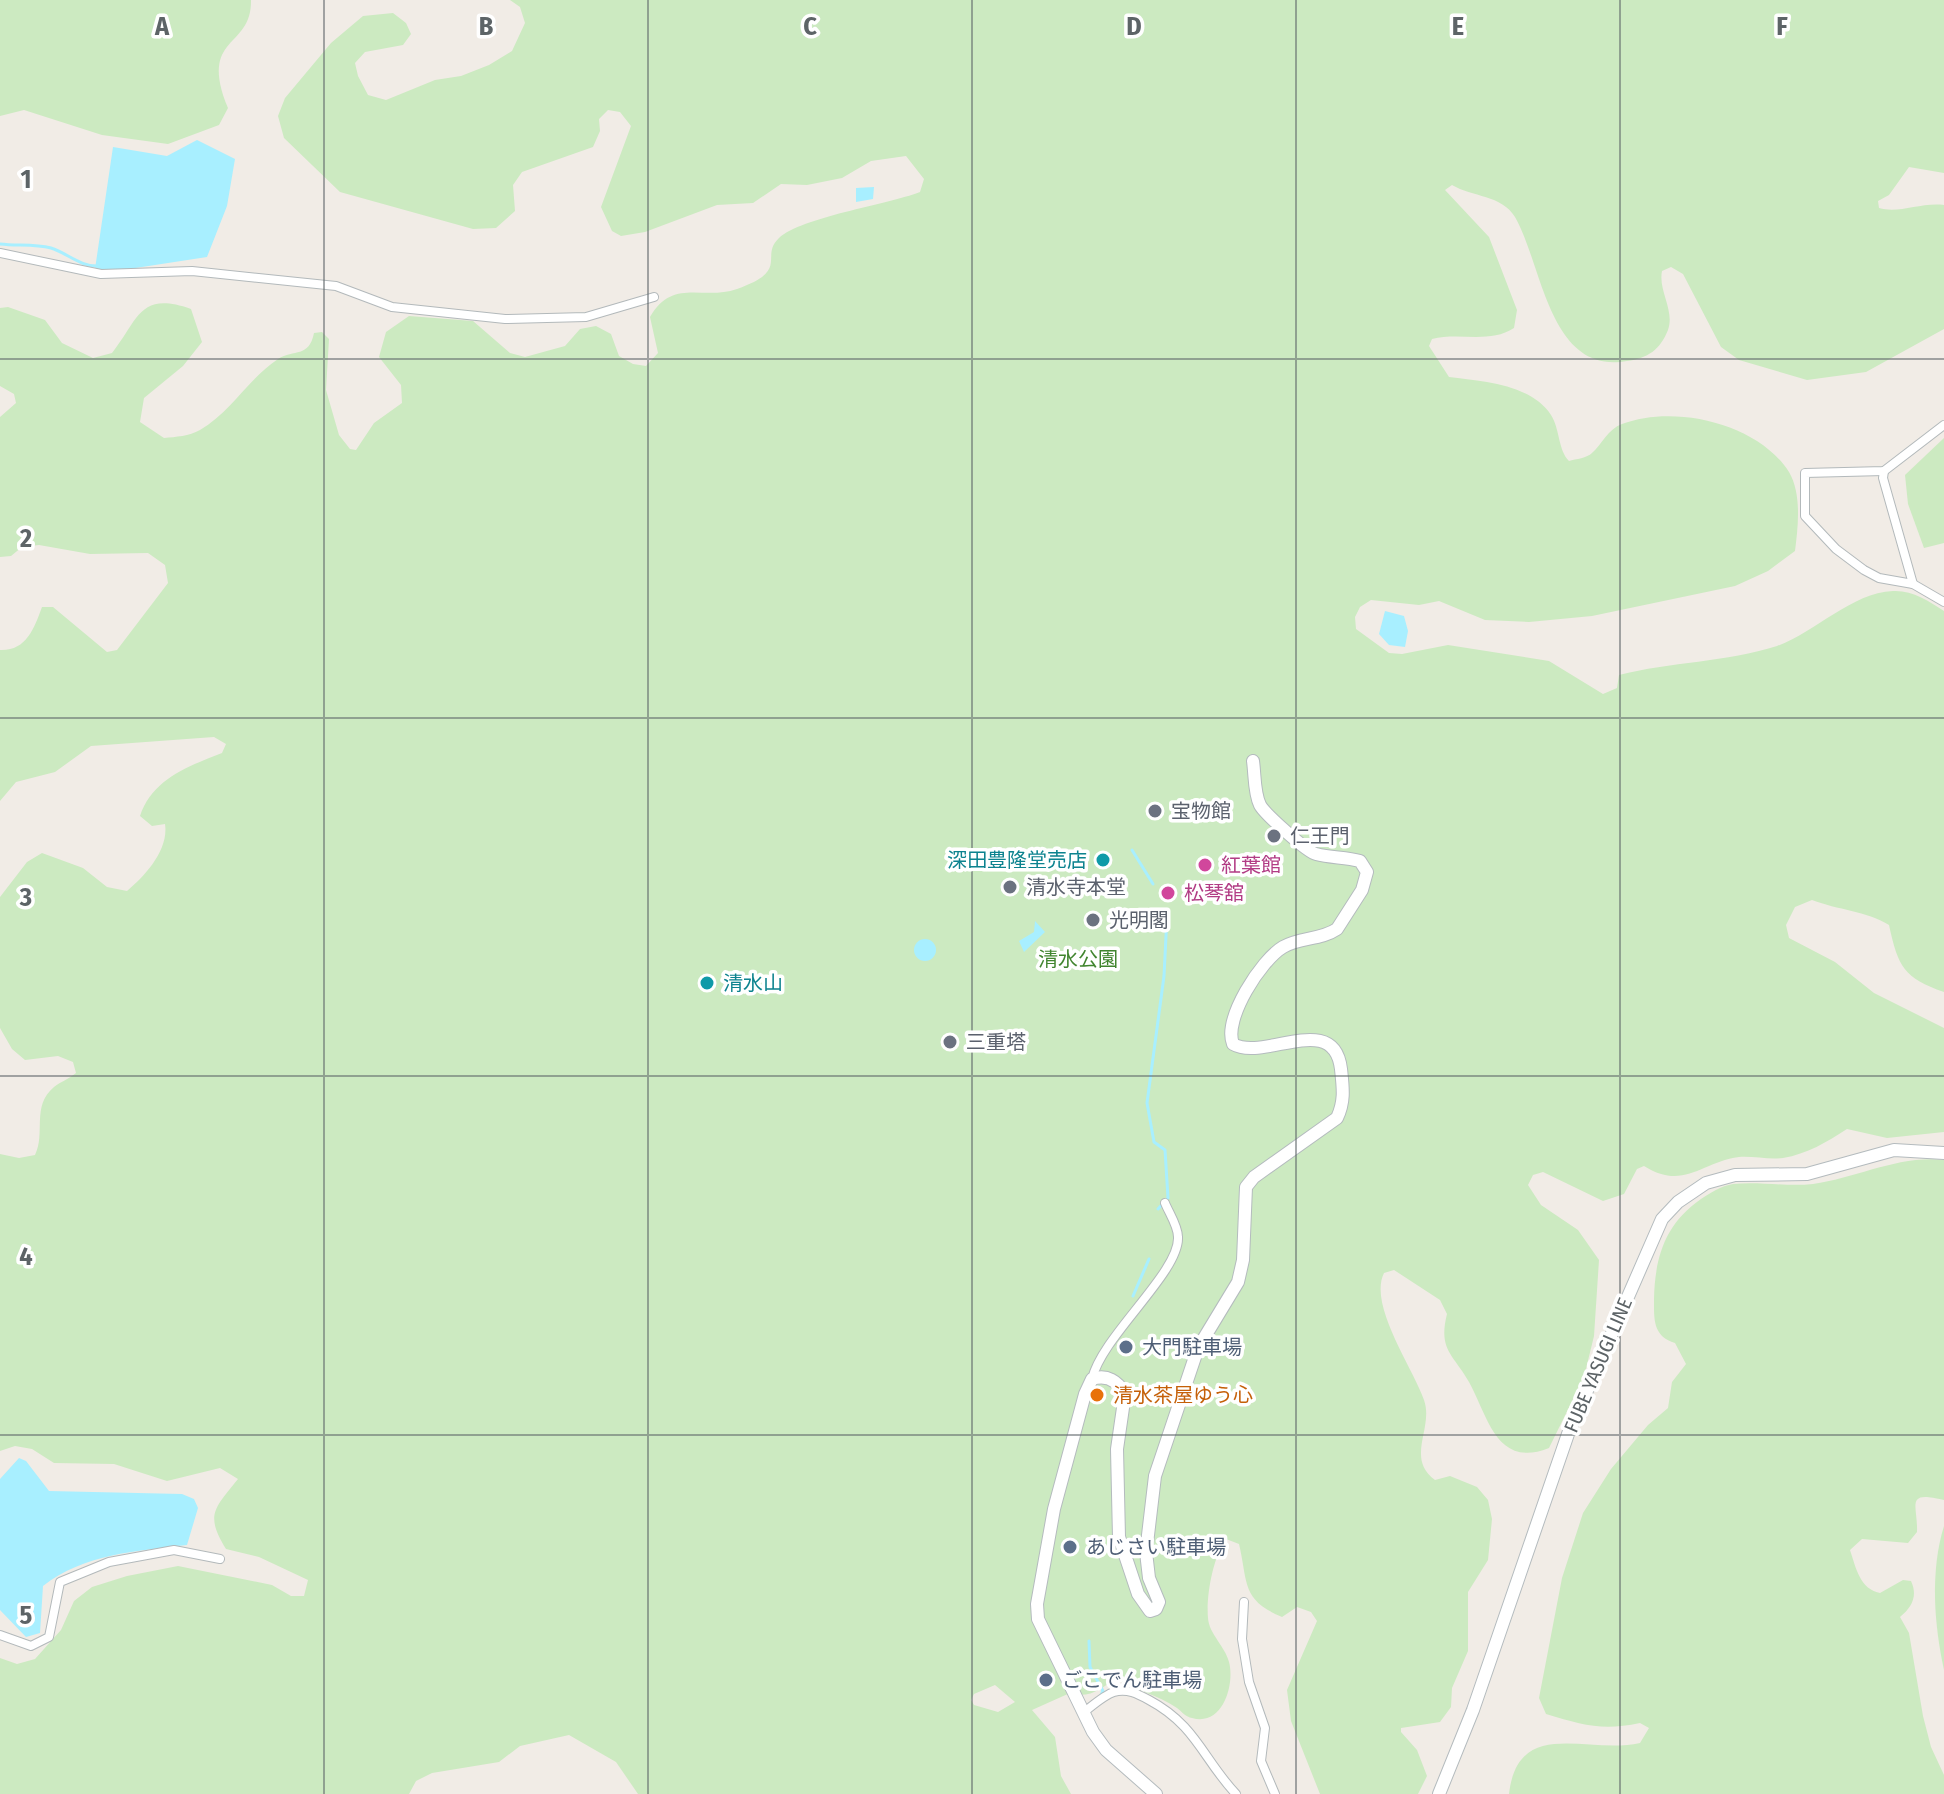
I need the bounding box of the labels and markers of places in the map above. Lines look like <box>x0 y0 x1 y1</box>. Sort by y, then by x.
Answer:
place label: 宝物館 <box>1171 799 1231 823</box>
marker: 宝物館 <box>1146 802 1164 820</box>
place label: 仁王門 <box>1290 824 1350 848</box>
marker: 仁王門 <box>1265 827 1283 845</box>
place label: 深田豊隆堂売店 <box>947 848 1087 872</box>
marker: 深田豊隆堂売店 <box>1094 851 1112 869</box>
place label: 紅葉館 <box>1221 853 1281 877</box>
marker: 紅葉館 <box>1196 856 1214 874</box>
place label: 清水寺本堂 <box>1026 875 1126 899</box>
marker: 清水寺本堂 <box>1001 878 1019 896</box>
place label: 松琴舘 <box>1184 881 1244 905</box>
marker: 松琴舘 <box>1159 884 1177 902</box>
place label: 光明閣 <box>1109 908 1169 932</box>
marker: 光明閣 <box>1084 911 1102 929</box>
place label: 清水山 <box>723 971 783 995</box>
marker: 清水山 <box>698 974 716 992</box>
place label: 三重塔 <box>966 1030 1026 1054</box>
marker: 三重塔 <box>941 1033 959 1051</box>
place label: 大門駐車場 <box>1142 1335 1242 1359</box>
marker: 大門駐車場 <box>1117 1338 1135 1356</box>
place label: 清水茶屋ゆう心 <box>1113 1383 1253 1407</box>
marker: 清水茶屋ゆう心 <box>1088 1386 1106 1404</box>
place label: あじさい駐車場 <box>1086 1535 1226 1559</box>
marker: あじさい駐車場 <box>1061 1538 1079 1556</box>
place label: ごこでん駐車場 <box>1062 1668 1202 1692</box>
marker: ごこでん駐車場 <box>1037 1671 1055 1689</box>

